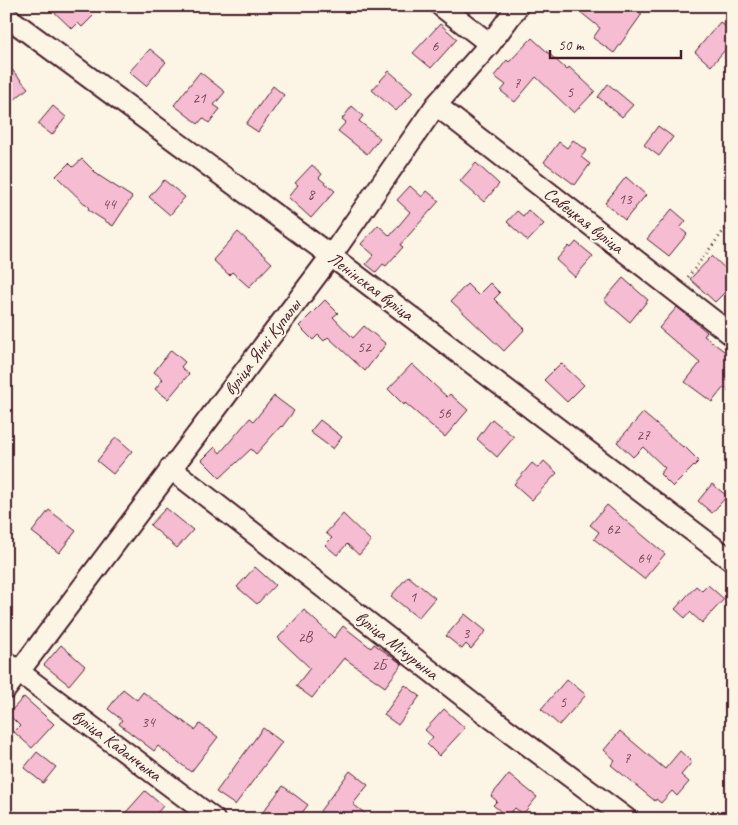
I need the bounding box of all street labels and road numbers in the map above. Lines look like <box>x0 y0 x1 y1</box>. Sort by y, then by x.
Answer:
street label: Савецкая вуліца <box>540 182 629 259</box>
street label: Ленінская вуліца <box>324 247 419 326</box>
street label: вуліца Янкі Купалы <box>219 293 306 399</box>
street label: вуліца Мічурына <box>351 606 444 685</box>
street label: вуліца Каданчыка <box>68 704 167 787</box>

